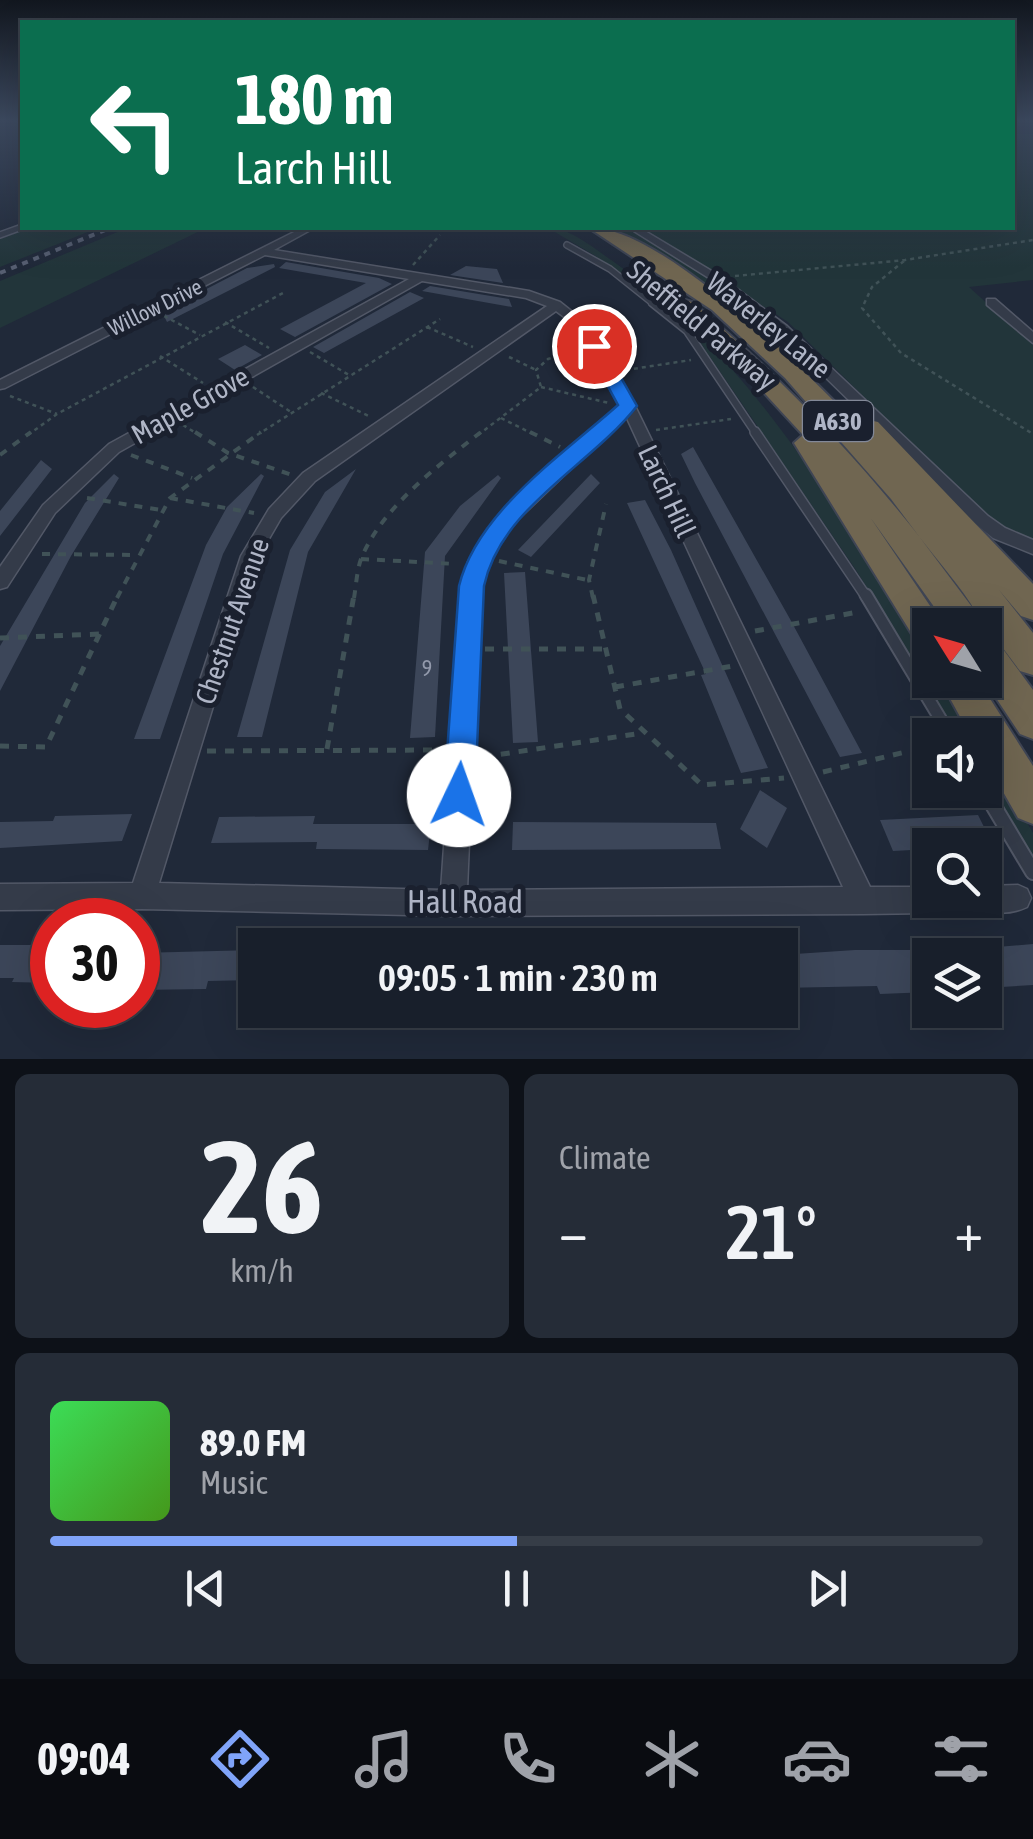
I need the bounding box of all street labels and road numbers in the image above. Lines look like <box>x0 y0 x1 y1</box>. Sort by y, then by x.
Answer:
street label: Sheffield Parkway <box>621 253 783 397</box>
street label: Waverley Lane <box>701 265 837 385</box>
street label: Willow Drive <box>104 273 206 341</box>
street label: Maple Grove <box>126 360 254 450</box>
road number: A630 <box>803 401 873 441</box>
street label: Larch Hill <box>632 440 702 542</box>
street label: Chestnut Avenue <box>189 534 275 708</box>
street label: Hall Road <box>407 883 523 920</box>

